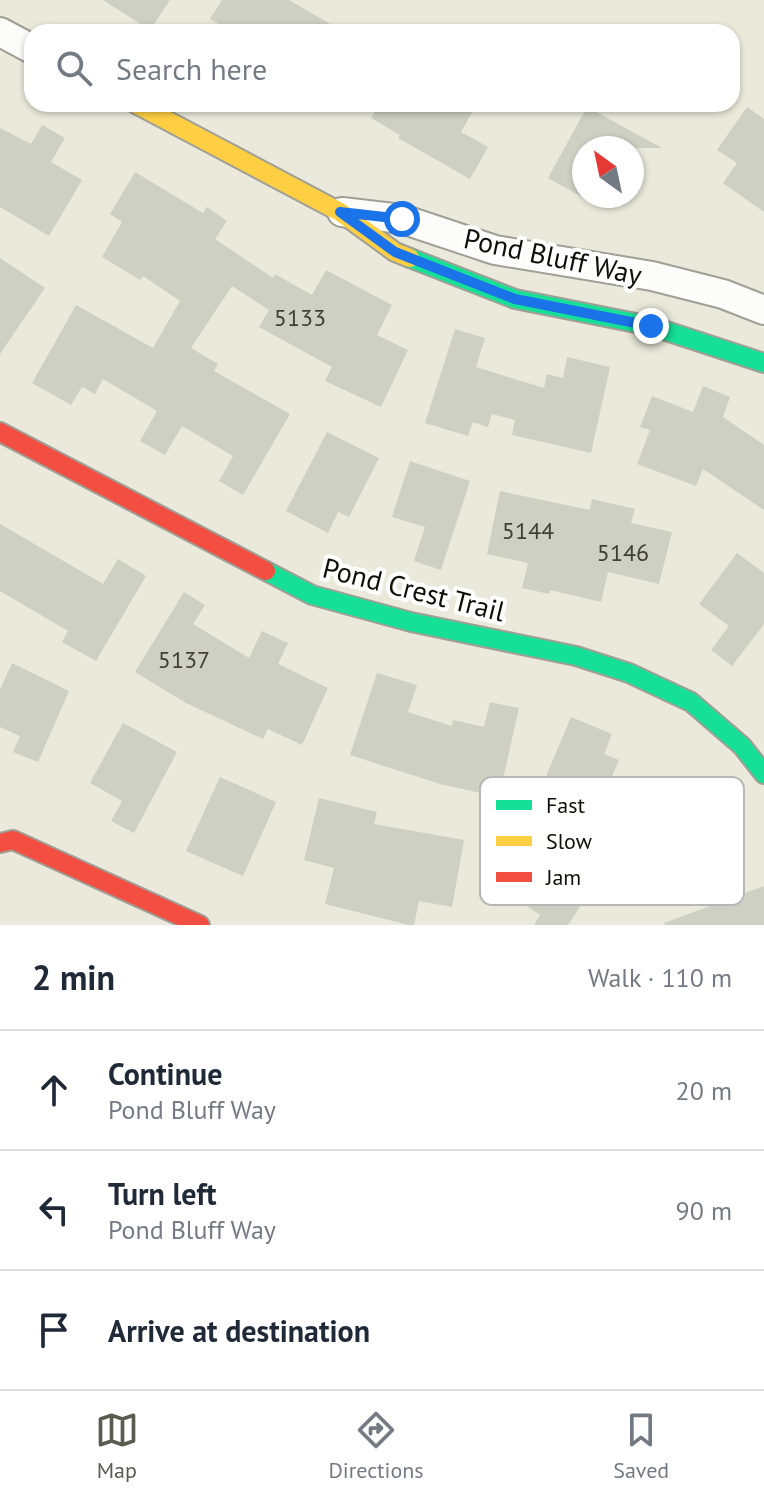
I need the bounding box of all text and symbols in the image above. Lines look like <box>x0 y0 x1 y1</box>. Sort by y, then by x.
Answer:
search box <box>24 24 740 112</box>
icon: search <box>52 46 96 90</box>
text: Search here <box>116 49 267 88</box>
north arrow <box>572 136 644 208</box>
route start <box>384 201 420 237</box>
street label: Pond Bluff Way <box>461 219 645 293</box>
house number: 5133 <box>274 302 326 333</box>
route end <box>633 308 669 344</box>
house number: 5144 <box>502 515 554 546</box>
house number: 5146 <box>597 537 649 568</box>
street label: Pond Crest Trail <box>319 549 509 629</box>
house number: 5137 <box>158 644 210 675</box>
legend <box>480 777 744 905</box>
text: Fast <box>546 791 586 819</box>
text: Slow <box>546 827 592 855</box>
text: Jam <box>545 863 581 891</box>
text: 2 min <box>32 955 115 999</box>
text: Walk · 110 m <box>588 961 732 994</box>
text: Continue <box>108 1054 222 1093</box>
icon: ahead <box>32 1068 76 1112</box>
text: 20 m <box>676 1074 732 1107</box>
text: Pond Bluff Way <box>108 1093 276 1126</box>
text: Turn left <box>108 1174 216 1213</box>
icon: left <box>32 1188 76 1232</box>
text: 90 m <box>676 1194 732 1227</box>
text: Pond Bluff Way <box>108 1213 276 1246</box>
icon: arrive <box>32 1308 76 1352</box>
text: Arrive at destination <box>108 1311 370 1350</box>
tab: Map <box>95 1408 139 1484</box>
tab: Directions <box>328 1408 424 1484</box>
tab: Saved <box>613 1408 669 1484</box>

